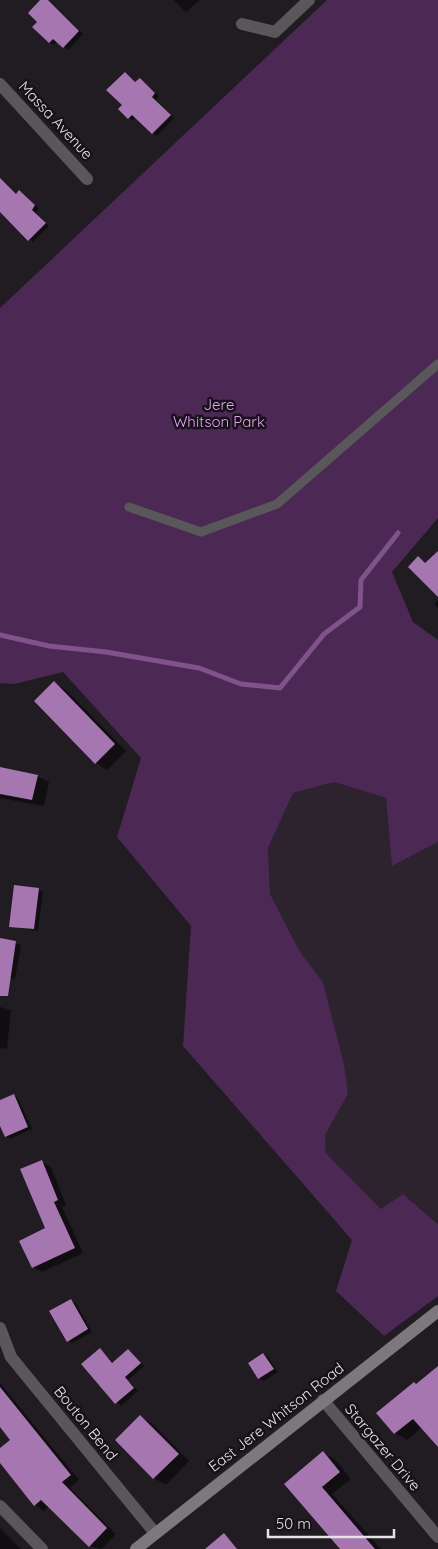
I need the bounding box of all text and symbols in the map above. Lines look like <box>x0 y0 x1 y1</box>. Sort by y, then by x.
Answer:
street label: Massa Avenue <box>15 77 97 163</box>
park label: Jere Whitson Park <box>173 395 265 431</box>
street label: East Jere Whitson Road <box>205 1358 347 1476</box>
street label: Bouton Bend <box>50 1382 122 1464</box>
street label: Stargazer Drive <box>341 1400 425 1494</box>
scale bar <box>268 1506 394 1538</box>
text: 50 m <box>276 1514 311 1533</box>

